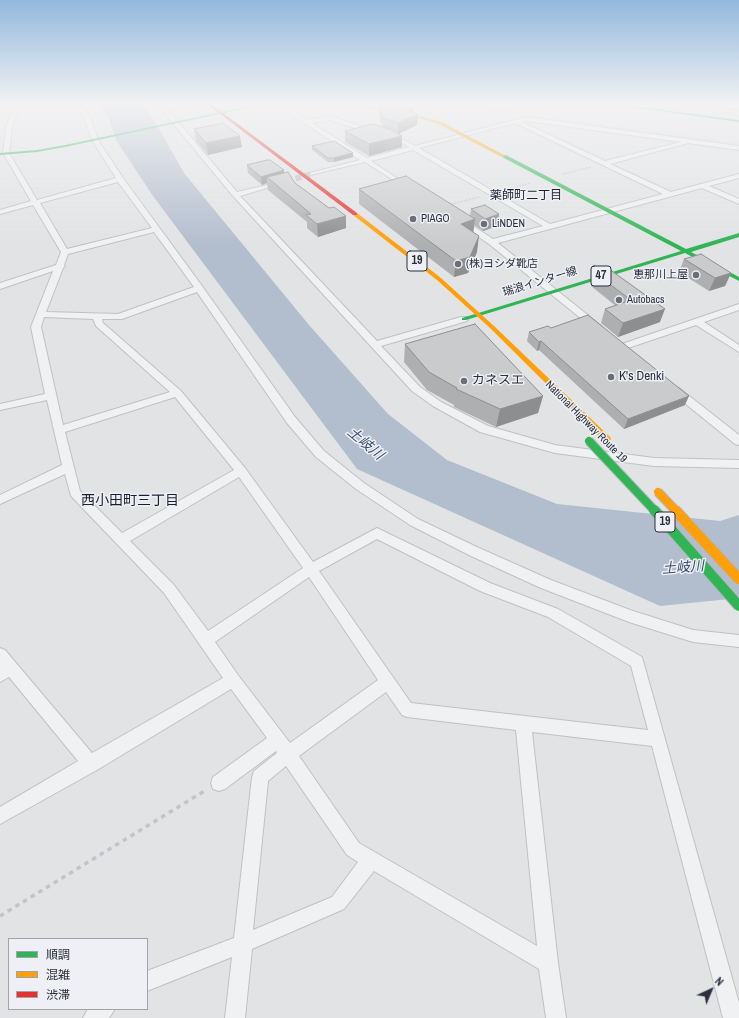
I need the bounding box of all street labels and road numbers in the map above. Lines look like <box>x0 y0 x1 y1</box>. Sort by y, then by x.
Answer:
road number: 19 <box>407 251 427 271</box>
street label: 瑞浪インター線 <box>501 264 579 300</box>
road number: 47 <box>591 266 611 286</box>
street label: National Highway Route 19 <box>542 378 630 466</box>
road number: 19 <box>655 512 675 532</box>

